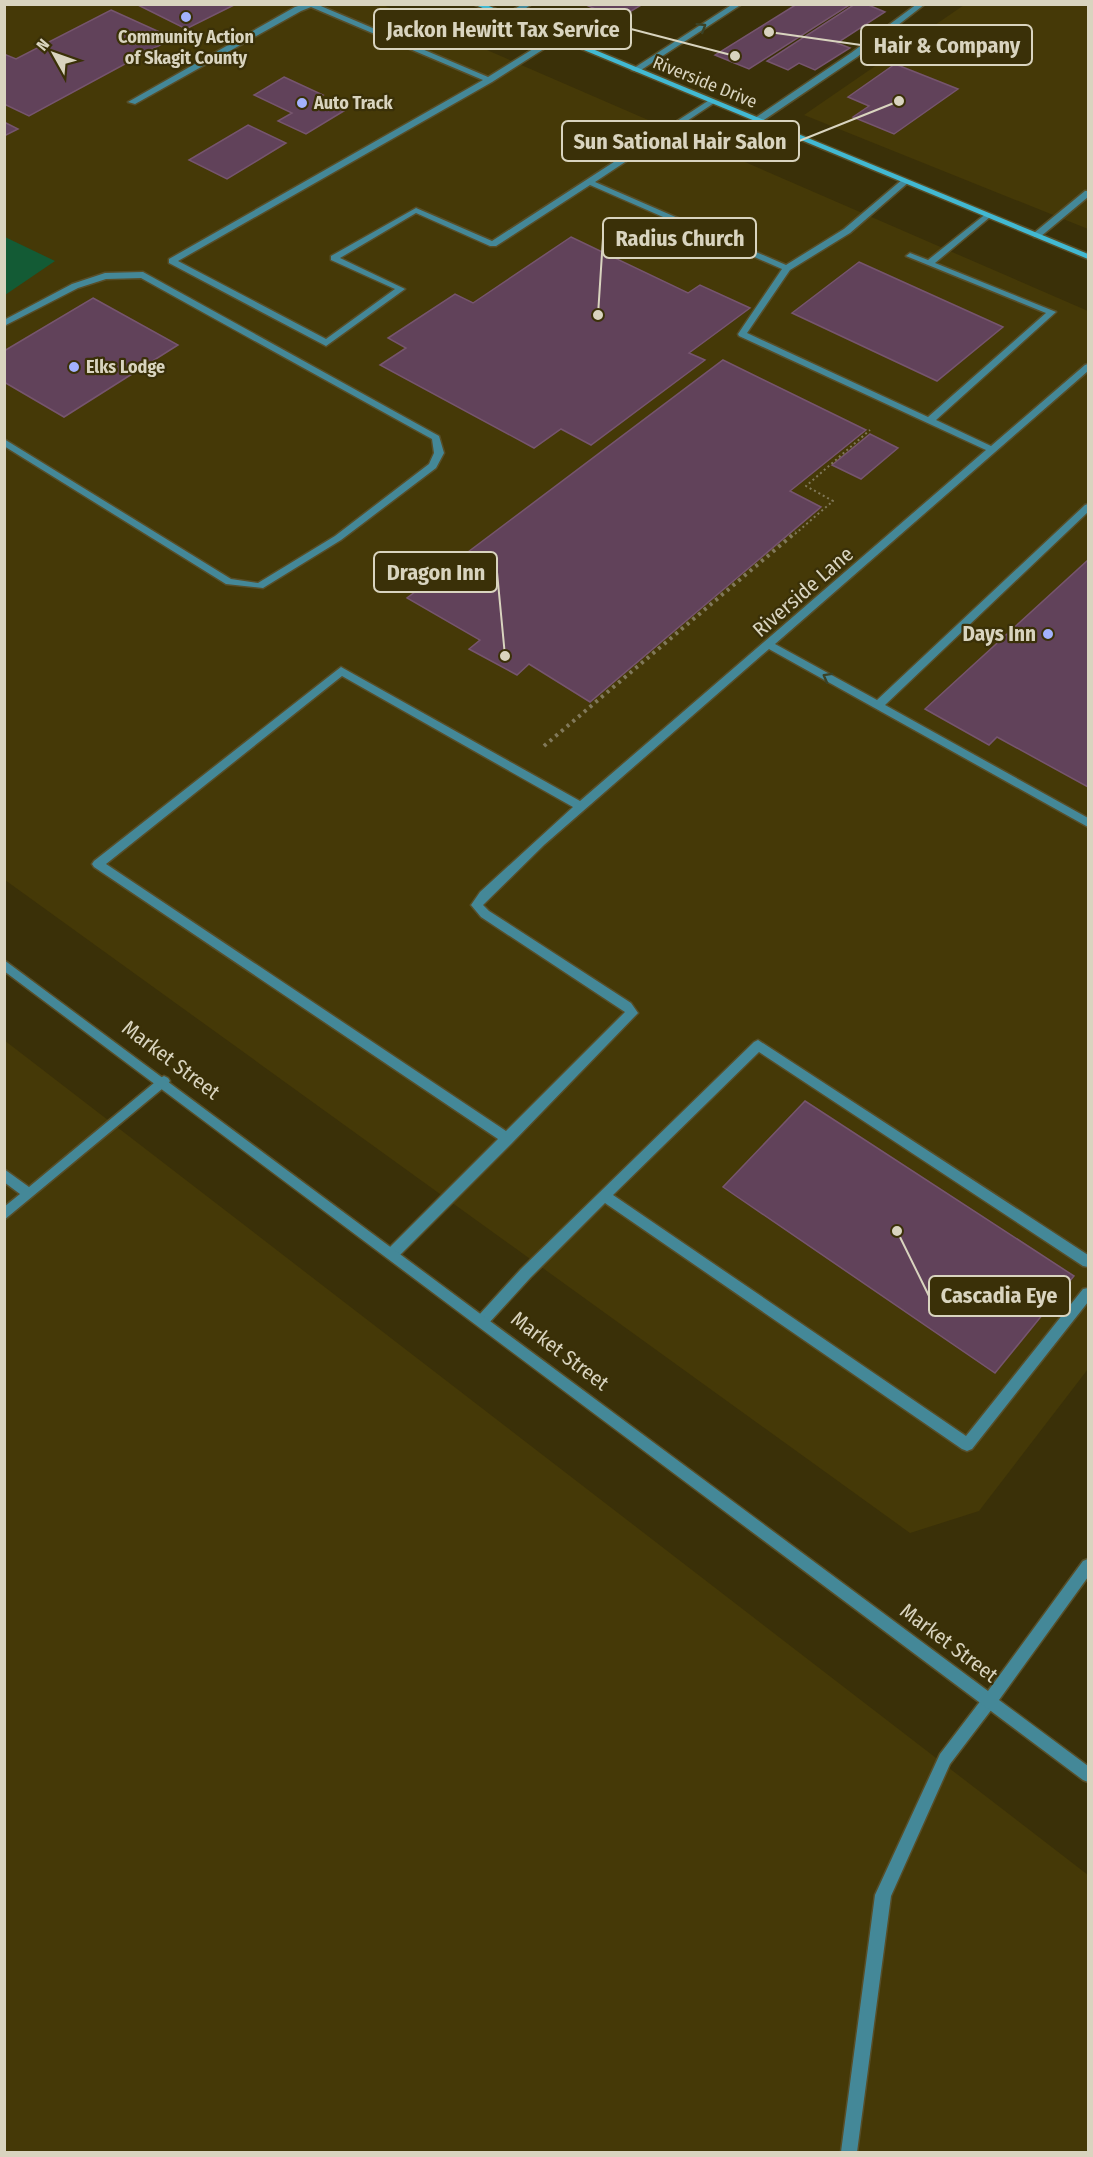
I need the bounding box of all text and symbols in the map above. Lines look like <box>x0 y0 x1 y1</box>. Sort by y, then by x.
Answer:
callout: Jackon Hewitt Tax Service <box>374 9 631 49</box>
marker: Community Action of Skagit County <box>179 10 193 24</box>
text: Jackon Hewitt Tax Service <box>385 16 620 43</box>
north arrow <box>24 24 84 84</box>
one-way arrow <box>696 24 707 35</box>
callout: Hair & Company <box>861 25 1032 65</box>
place label: Community Action of Skagit County <box>118 26 254 69</box>
text: Hair & Company <box>874 32 1021 59</box>
text: N <box>33 35 53 54</box>
street label: Riverside Drive <box>650 51 760 113</box>
place label: Auto Track <box>313 92 394 114</box>
marker: Auto Track <box>295 96 309 110</box>
callout: Sun Sational Hair Salon <box>562 121 799 161</box>
text: Sun Sational Hair Salon <box>573 128 787 155</box>
callout: Radius Church <box>603 218 756 258</box>
text: Radius Church <box>615 225 745 252</box>
place label: Elks Lodge <box>86 356 165 378</box>
marker: Elks Lodge <box>67 360 81 374</box>
street label: Riverside Lane <box>747 541 859 643</box>
callout: Dragon Inn <box>374 552 497 592</box>
text: Dragon Inn <box>387 559 485 586</box>
place label: Days Inn <box>963 621 1036 647</box>
marker: Days Inn <box>1041 627 1055 641</box>
one-way arrow <box>823 673 834 684</box>
street label: Market Street <box>117 1015 225 1105</box>
callout: Cascadia Eye <box>929 1276 1070 1316</box>
text: Cascadia Eye <box>941 1282 1057 1309</box>
street label: Market Street <box>506 1306 614 1396</box>
street label: Market Street <box>895 1598 1003 1688</box>

